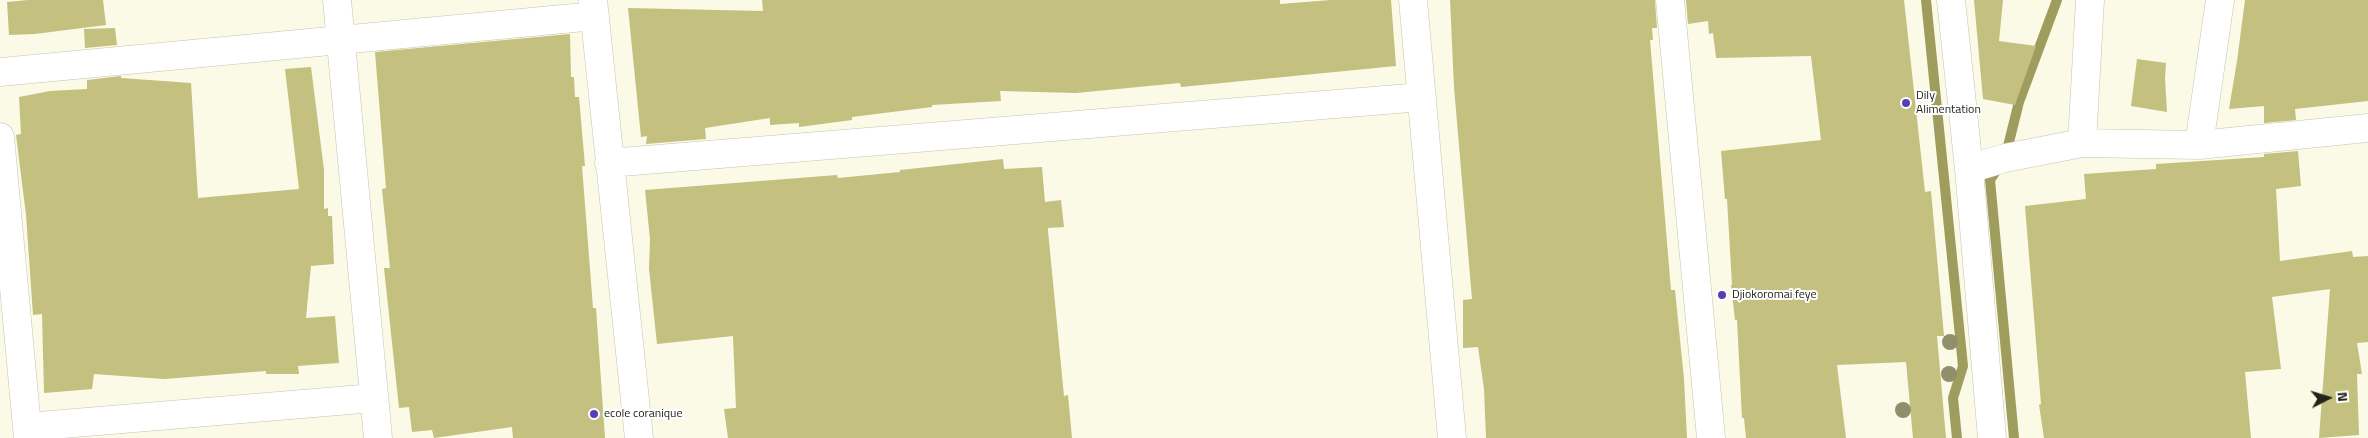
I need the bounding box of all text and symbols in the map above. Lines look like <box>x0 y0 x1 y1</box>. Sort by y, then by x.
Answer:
place label: Dily Alimentation <box>1916 89 1981 117</box>
marker: Dily Alimentation <box>1900 97 1912 109</box>
place label: Djiokoromai feye <box>1732 288 1817 302</box>
marker: Djiokoromai feye <box>1716 289 1728 301</box>
north arrow <box>2303 373 2353 423</box>
text: N <box>2333 391 2354 402</box>
place label: ecole coranique <box>604 407 683 421</box>
marker: ecole coranique <box>588 408 600 420</box>

